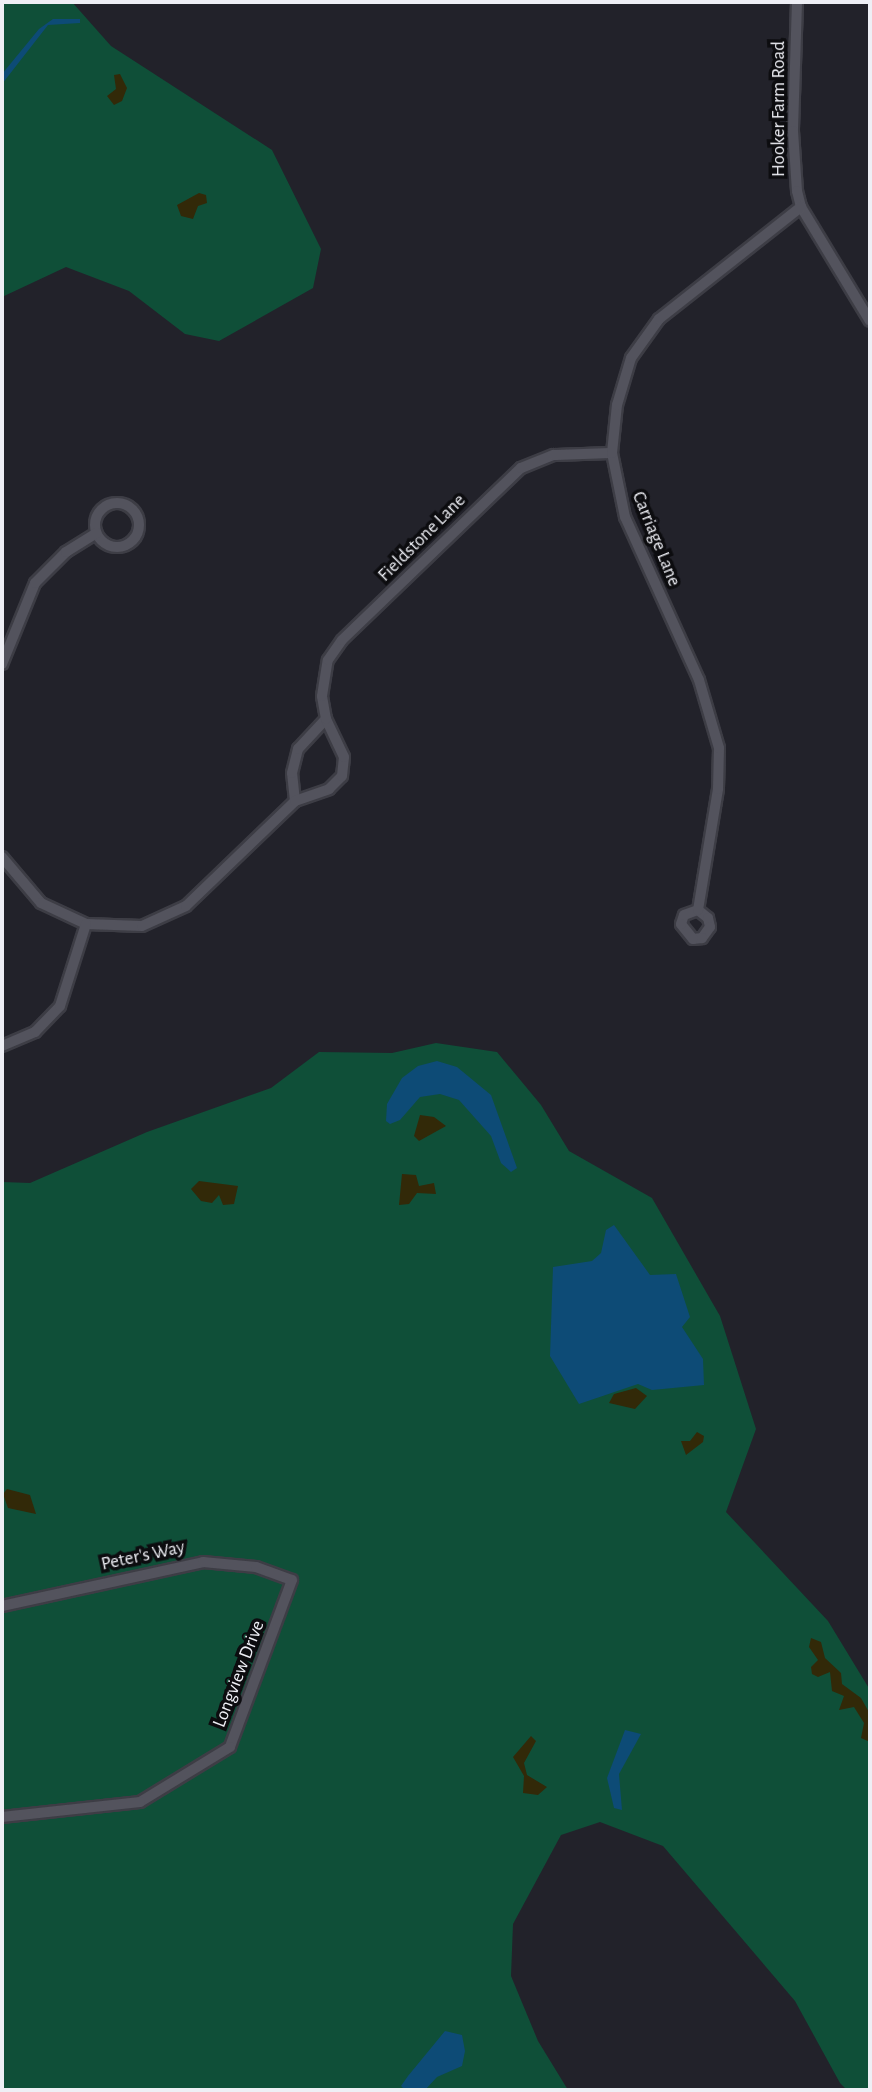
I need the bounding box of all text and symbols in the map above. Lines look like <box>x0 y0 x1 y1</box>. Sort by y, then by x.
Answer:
street label: Hooker Farm Road <box>768 41 790 177</box>
street label: Carriage Lane <box>627 488 685 590</box>
street label: Fieldstone Lane <box>373 489 471 587</box>
street label: Peter's Way <box>99 1536 187 1576</box>
street label: Longview Drive <box>208 1617 270 1731</box>

